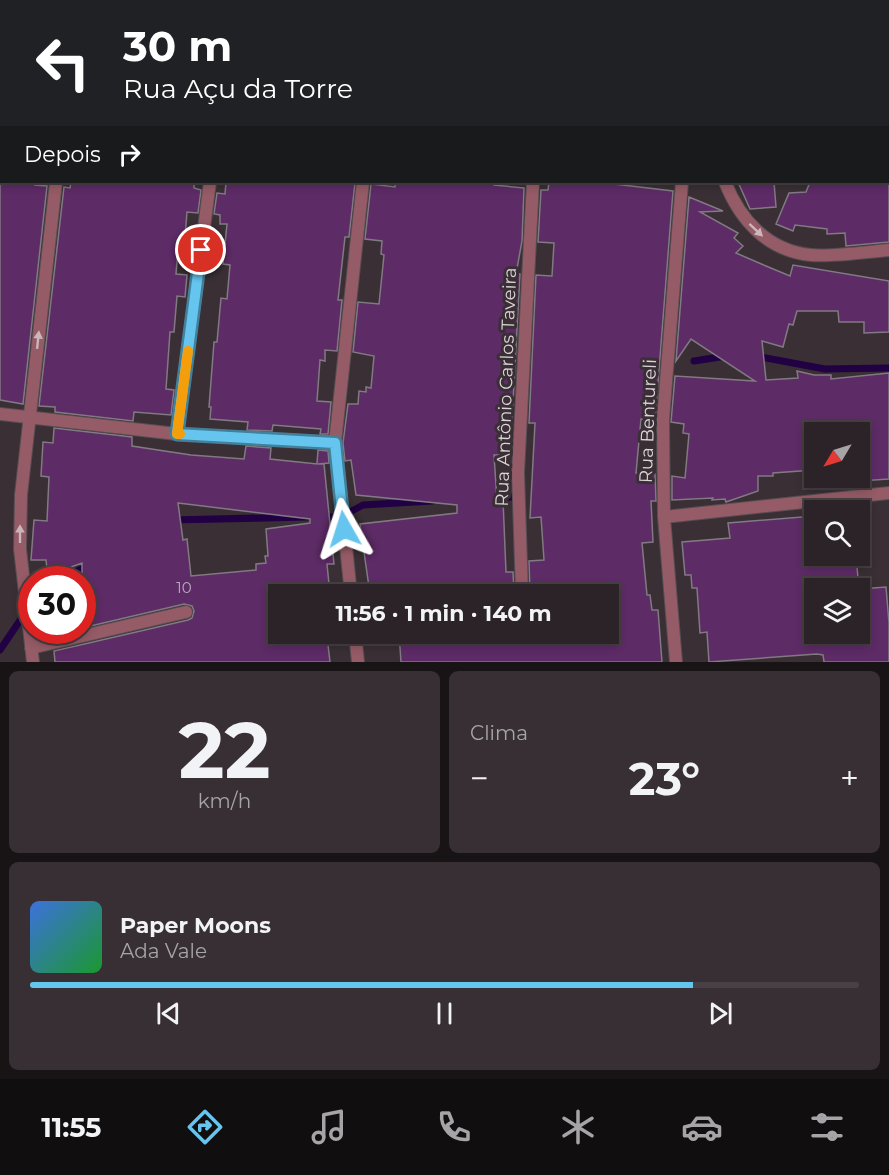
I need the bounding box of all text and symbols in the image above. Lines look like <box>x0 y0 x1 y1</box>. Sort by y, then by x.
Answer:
text: 30 m <box>123 20 232 72</box>
icon: left <box>24 24 102 102</box>
text: Rua Açu da Torre <box>123 72 353 105</box>
icon: right <box>113 138 146 171</box>
text: Depois <box>24 141 101 168</box>
one-way arrow <box>748 223 763 236</box>
pin <box>175 224 226 275</box>
icon: arrive <box>184 233 217 266</box>
street label: Rua Antônio Carlos Taveira <box>491 267 521 507</box>
one-way arrow <box>33 331 43 350</box>
street label: Rua Bentureli <box>635 359 661 483</box>
north arrow <box>804 422 870 488</box>
map controls <box>804 422 870 644</box>
position arrow <box>312 497 376 561</box>
button: search <box>804 500 870 566</box>
one-way arrow <box>15 525 25 544</box>
speed limit sign: 30 <box>18 566 96 644</box>
house number: 10 <box>176 578 192 597</box>
button: layers <box>804 578 870 644</box>
text: 11:56 · 1 min · 140 m <box>335 600 552 627</box>
text: 22 <box>178 702 271 798</box>
text: Clima <box>470 721 528 745</box>
text: 23° <box>629 751 700 806</box>
text: − <box>470 758 489 798</box>
text: + <box>840 758 859 798</box>
text: km/h <box>198 789 251 813</box>
text: Paper Moons <box>120 912 271 939</box>
text: Ada Vale <box>120 939 207 963</box>
icon: previous <box>152 997 185 1030</box>
icon: pause <box>428 997 461 1030</box>
icon: next <box>704 997 737 1030</box>
icon: directions <box>184 1106 226 1148</box>
icon: music <box>308 1106 350 1148</box>
icon: phone <box>433 1106 475 1148</box>
icon: climate <box>557 1106 599 1148</box>
icon: car <box>681 1106 723 1148</box>
icon: filters <box>806 1106 848 1148</box>
text: 11:55 <box>41 1111 101 1144</box>

